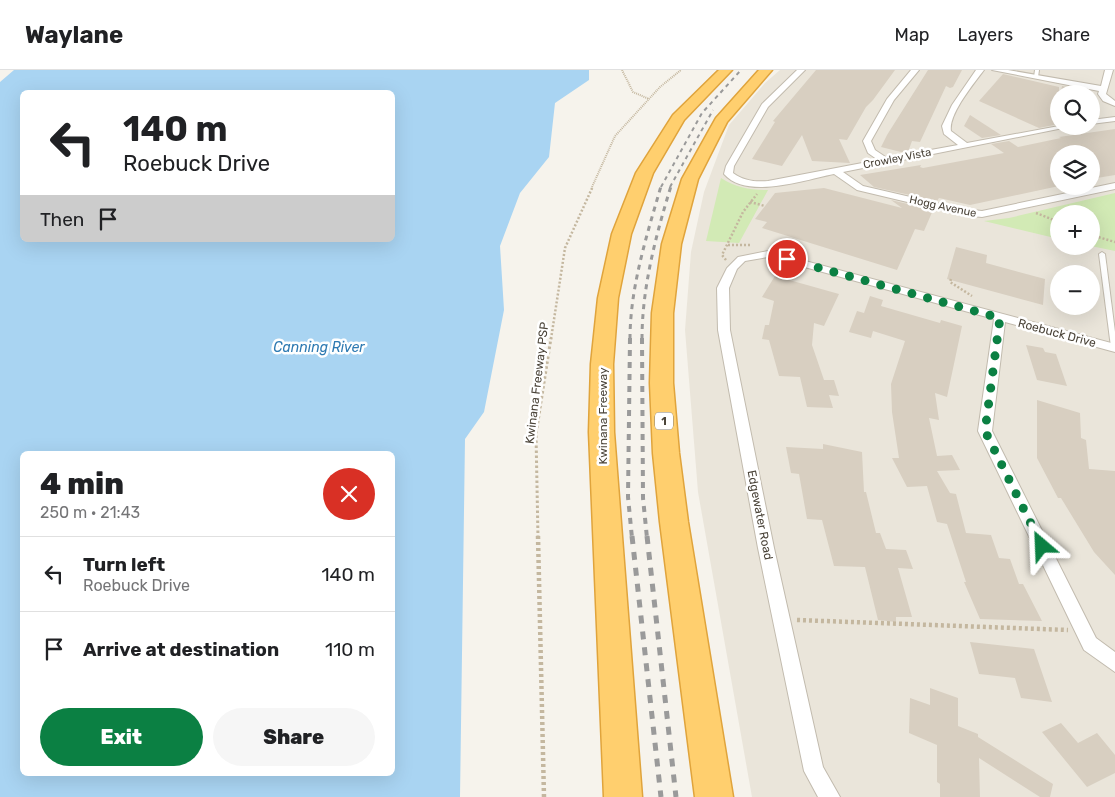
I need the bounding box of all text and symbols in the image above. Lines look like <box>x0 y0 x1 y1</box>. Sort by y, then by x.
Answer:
text: Waylane <box>25 21 123 49</box>
text: Map <box>895 24 930 46</box>
text: Layers <box>958 24 1013 46</box>
text: Share <box>1041 24 1090 46</box>
map controls <box>1050 85 1100 315</box>
button: search <box>1050 85 1100 135</box>
text: 140 m <box>123 108 228 150</box>
icon: left <box>40 110 105 175</box>
button: layers <box>1050 145 1100 195</box>
street label: Crowley Vista <box>862 146 932 171</box>
text: Roebuck Drive <box>123 150 270 177</box>
street label: Hogg Avenue <box>908 193 978 220</box>
icon: arrive <box>94 205 122 233</box>
button: + <box>1050 205 1100 255</box>
text: Then <box>40 208 84 231</box>
pin <box>766 238 808 280</box>
icon: arrive <box>773 245 801 273</box>
button: − <box>1050 265 1100 315</box>
street label: Roebuck Drive <box>1016 316 1098 350</box>
street label: Kwinana Freeway PSP <box>523 321 551 445</box>
water label: Canning River <box>273 339 365 356</box>
street label: Kwinana Freeway <box>596 367 610 465</box>
road number: 1 <box>655 412 673 430</box>
text: 4 min <box>40 466 124 502</box>
button: close <box>323 468 375 520</box>
street label: Edgewater Road <box>744 469 776 561</box>
text: 250 m · 21:43 <box>40 503 140 522</box>
position arrow <box>1015 519 1067 571</box>
text: Turn left <box>83 553 165 576</box>
icon: left <box>40 560 68 588</box>
text: 140 m <box>321 563 375 586</box>
text: Roebuck Drive <box>83 576 190 595</box>
icon: arrive <box>40 635 68 663</box>
text: Arrive at destination <box>83 638 279 661</box>
text: 110 m <box>325 638 375 661</box>
button: Exit <box>40 708 203 766</box>
button: Share <box>213 708 375 766</box>

